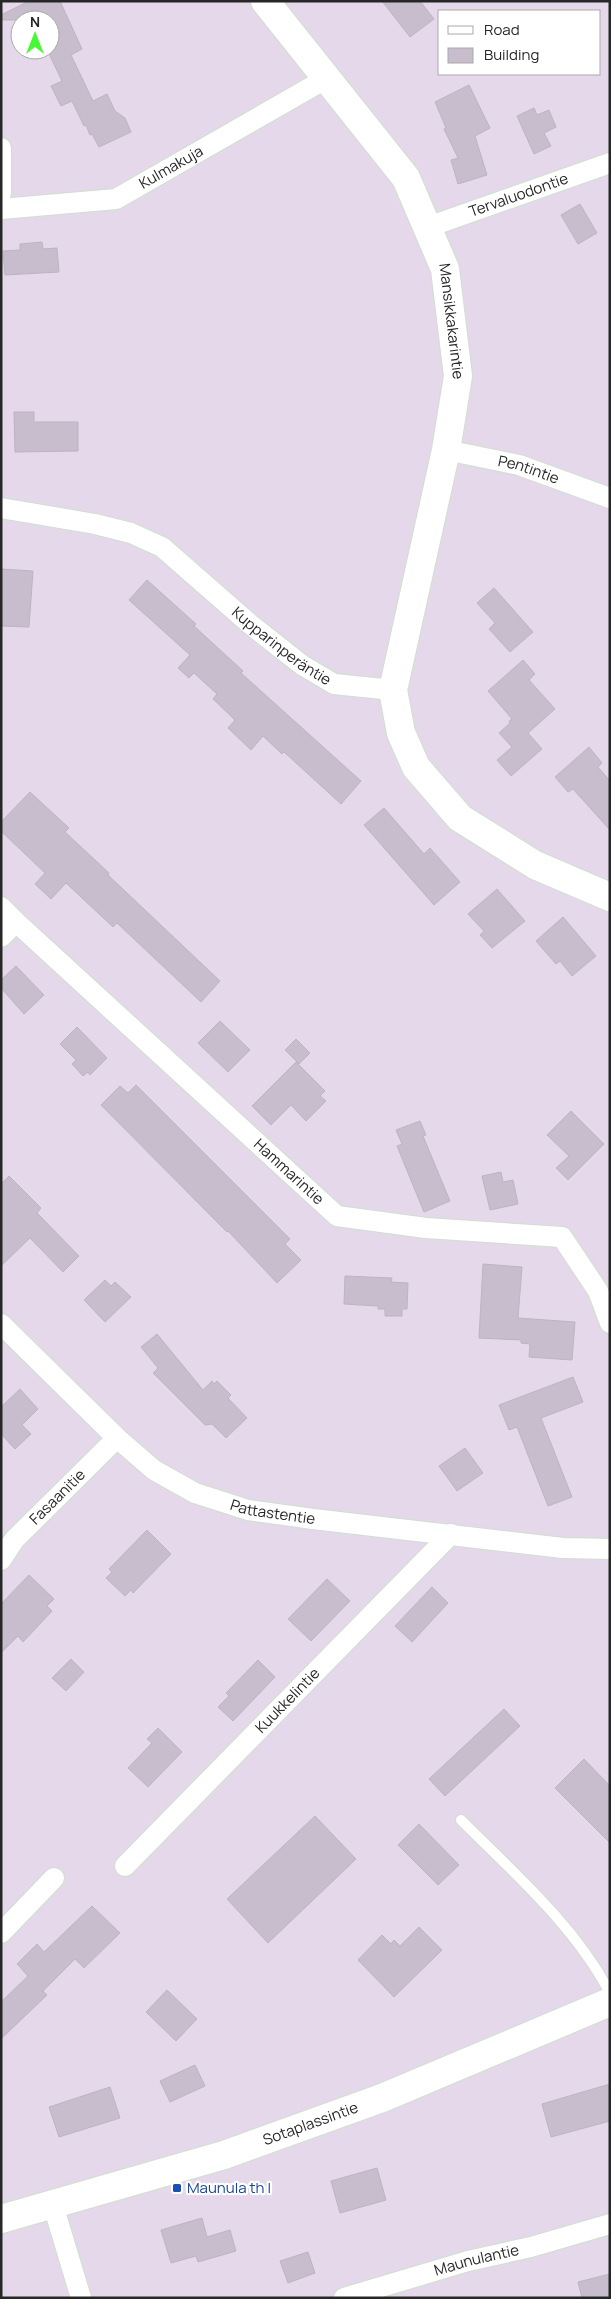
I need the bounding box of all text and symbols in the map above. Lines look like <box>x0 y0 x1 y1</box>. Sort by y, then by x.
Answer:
north arrow <box>10 10 60 60</box>
legend <box>438 10 601 75</box>
text: N <box>30 12 40 31</box>
text: Road <box>484 19 520 40</box>
text: Building <box>484 44 539 65</box>
street label: Kulmakuja <box>135 140 207 194</box>
street label: Tervaluodontie <box>466 167 571 222</box>
street label: Mansikkakarintie <box>434 262 469 381</box>
street label: Pentintie <box>496 450 563 489</box>
street label: Kupparinperäntie <box>227 602 335 690</box>
street label: Hammarintie <box>249 1134 329 1209</box>
street label: Fasaanitie <box>25 1464 90 1529</box>
street label: Pattastentie <box>228 1494 317 1529</box>
street label: Kuukkelintie <box>250 1663 324 1737</box>
street label: Sotaplassintie <box>260 2096 361 2150</box>
place label: Maunula th I <box>187 2177 271 2198</box>
marker: Maunula th I <box>171 2182 183 2194</box>
street label: Maunulantie <box>431 2239 521 2281</box>

